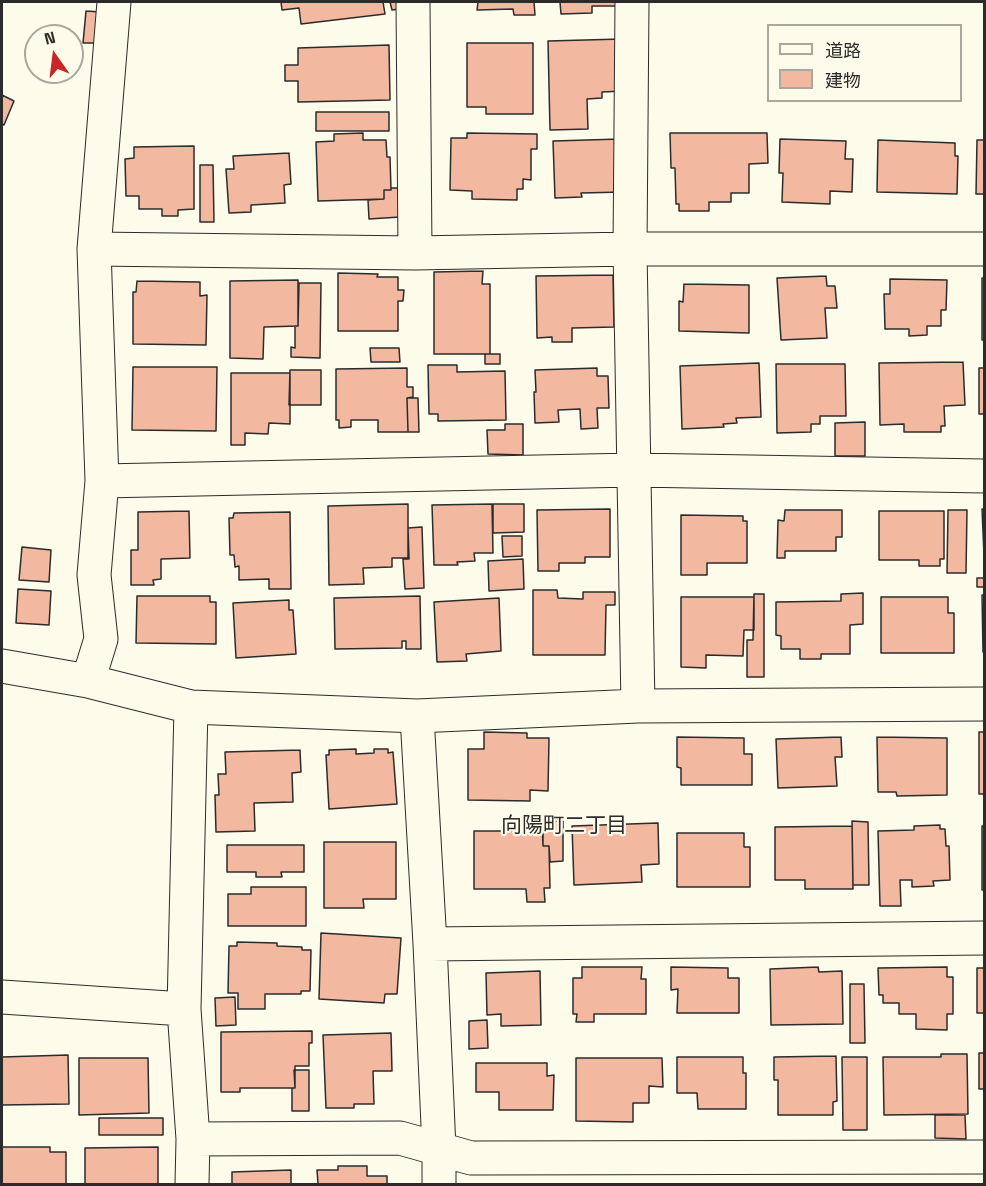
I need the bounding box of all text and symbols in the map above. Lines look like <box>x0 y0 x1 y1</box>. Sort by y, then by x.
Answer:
north arrow <box>24 24 84 84</box>
legend <box>767 24 962 102</box>
text: N <box>42 27 58 49</box>
text: 道路 <box>825 39 861 62</box>
text: 建物 <box>825 69 861 92</box>
district label: 向陽町二丁目 <box>501 813 627 839</box>

